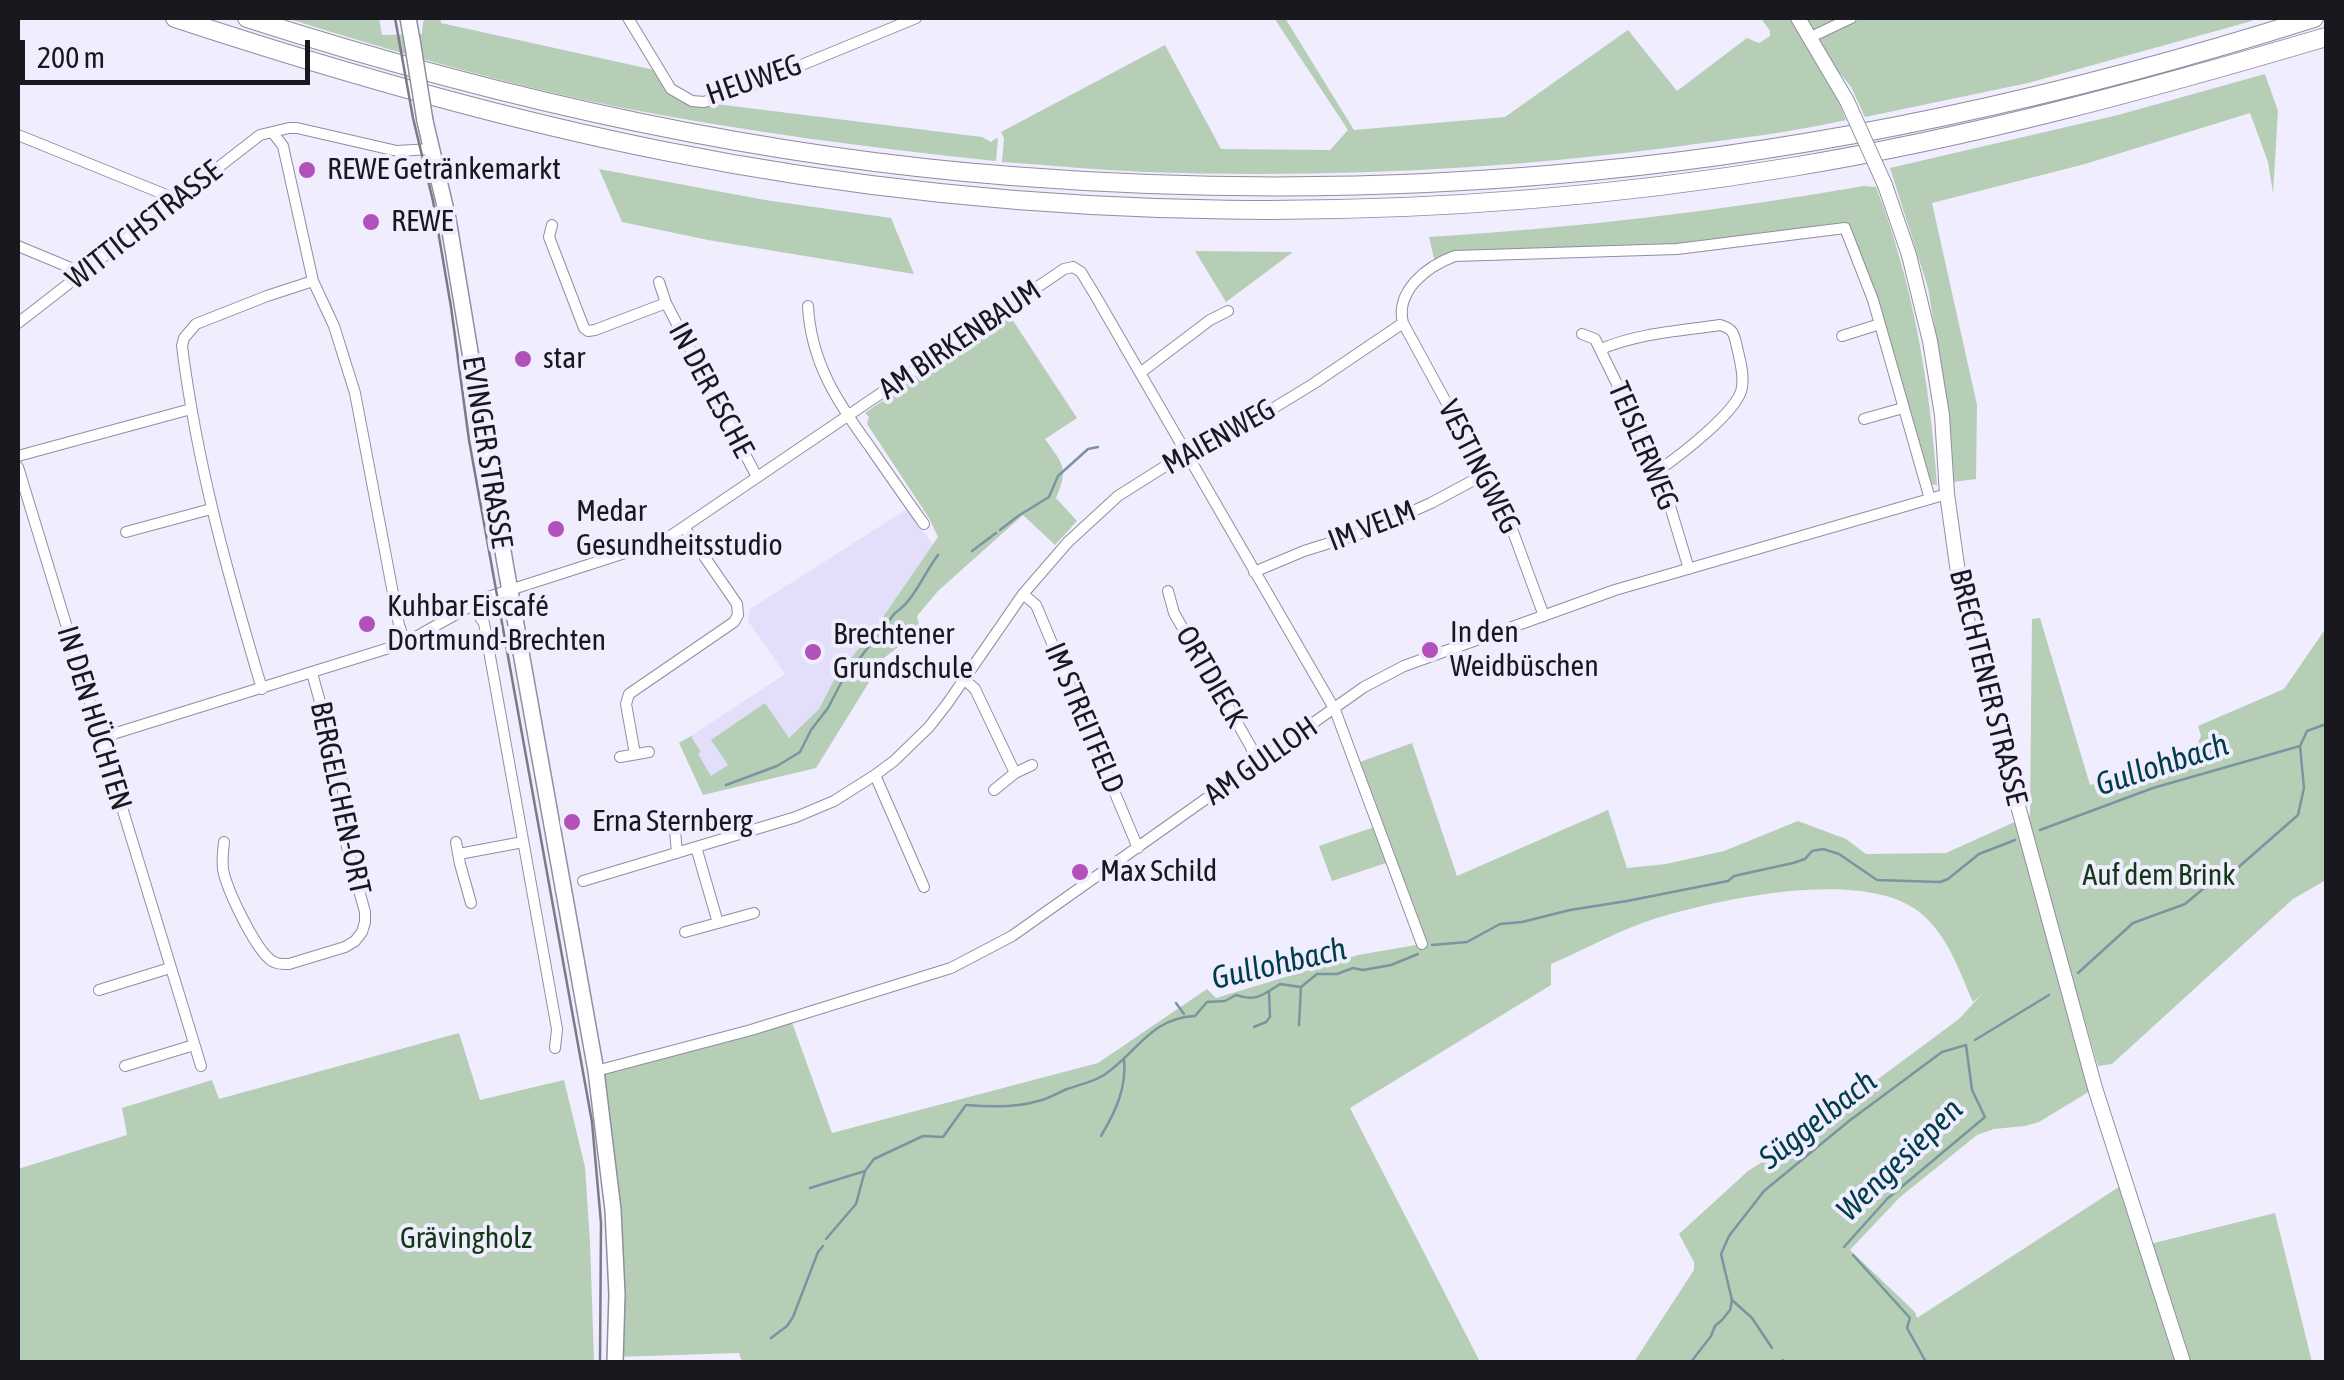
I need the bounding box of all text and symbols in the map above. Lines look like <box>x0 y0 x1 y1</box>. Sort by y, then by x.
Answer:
scale bar <box>25 20 315 82</box>
text: 200 m <box>37 40 105 74</box>
street label: HEUWEG <box>702 47 806 113</box>
place label: REWE Getränkemarkt <box>327 152 561 188</box>
street label: WITTICHSTRASSE <box>59 153 229 297</box>
marker: REWE Getränkemarkt <box>296 159 318 181</box>
place label: REWE <box>391 204 453 240</box>
marker: REWE <box>360 211 382 233</box>
street label: AM BIRKENBAUM <box>872 273 1048 407</box>
street label: IN DER ESCHE <box>661 317 761 463</box>
place label: star <box>543 341 585 377</box>
marker: star <box>512 348 534 370</box>
street label: EVINGER STRASSE <box>454 353 520 551</box>
street label: TEISLERWEG <box>1600 377 1686 515</box>
street label: MAIENWEG <box>1156 391 1282 483</box>
street label: VESTINGWEG <box>1430 394 1528 540</box>
street label: IM VELM <box>1323 493 1421 559</box>
place label: Medar Gesundheitsstudio <box>576 494 783 564</box>
marker: Medar Gesundheitsstudio <box>545 518 567 540</box>
street label: BRECHTENER STRASSE <box>1941 565 2035 809</box>
place label: Kuhbar Eiscafé Dortmund-Brechten <box>387 589 606 660</box>
marker: Kuhbar Eiscafé Dortmund-Brechten <box>356 613 378 635</box>
place label: In den Weidbüschen <box>1450 615 1599 686</box>
place label: Brechtener Grundschule <box>833 617 973 688</box>
street label: ORTDIECK <box>1168 620 1254 734</box>
street label: IN DEN HÜCHTEN <box>49 622 139 814</box>
street label: IM STREITFELD <box>1036 638 1132 798</box>
marker: In den Weidbüschen <box>1419 639 1441 661</box>
marker: Brechtener Grundschule <box>802 641 824 663</box>
street label: BERGELCHEN-ORT <box>302 698 378 898</box>
street label: AM GULLOH <box>1197 709 1325 813</box>
water label: Gullohbach <box>2091 726 2233 804</box>
place label: Erna Sternberg <box>592 804 753 840</box>
marker: Erna Sternberg <box>561 811 583 833</box>
place label: Max Schild <box>1100 854 1217 890</box>
park label: Auf dem Brink <box>2083 858 2235 894</box>
marker: Max Schild <box>1069 861 1091 883</box>
water label: Gullohbach <box>1208 930 1350 998</box>
water label: Süggelbach <box>1752 1062 1884 1178</box>
water label: Wengesiepen <box>1829 1091 1971 1229</box>
park label: Grävingholz <box>400 1221 532 1257</box>

